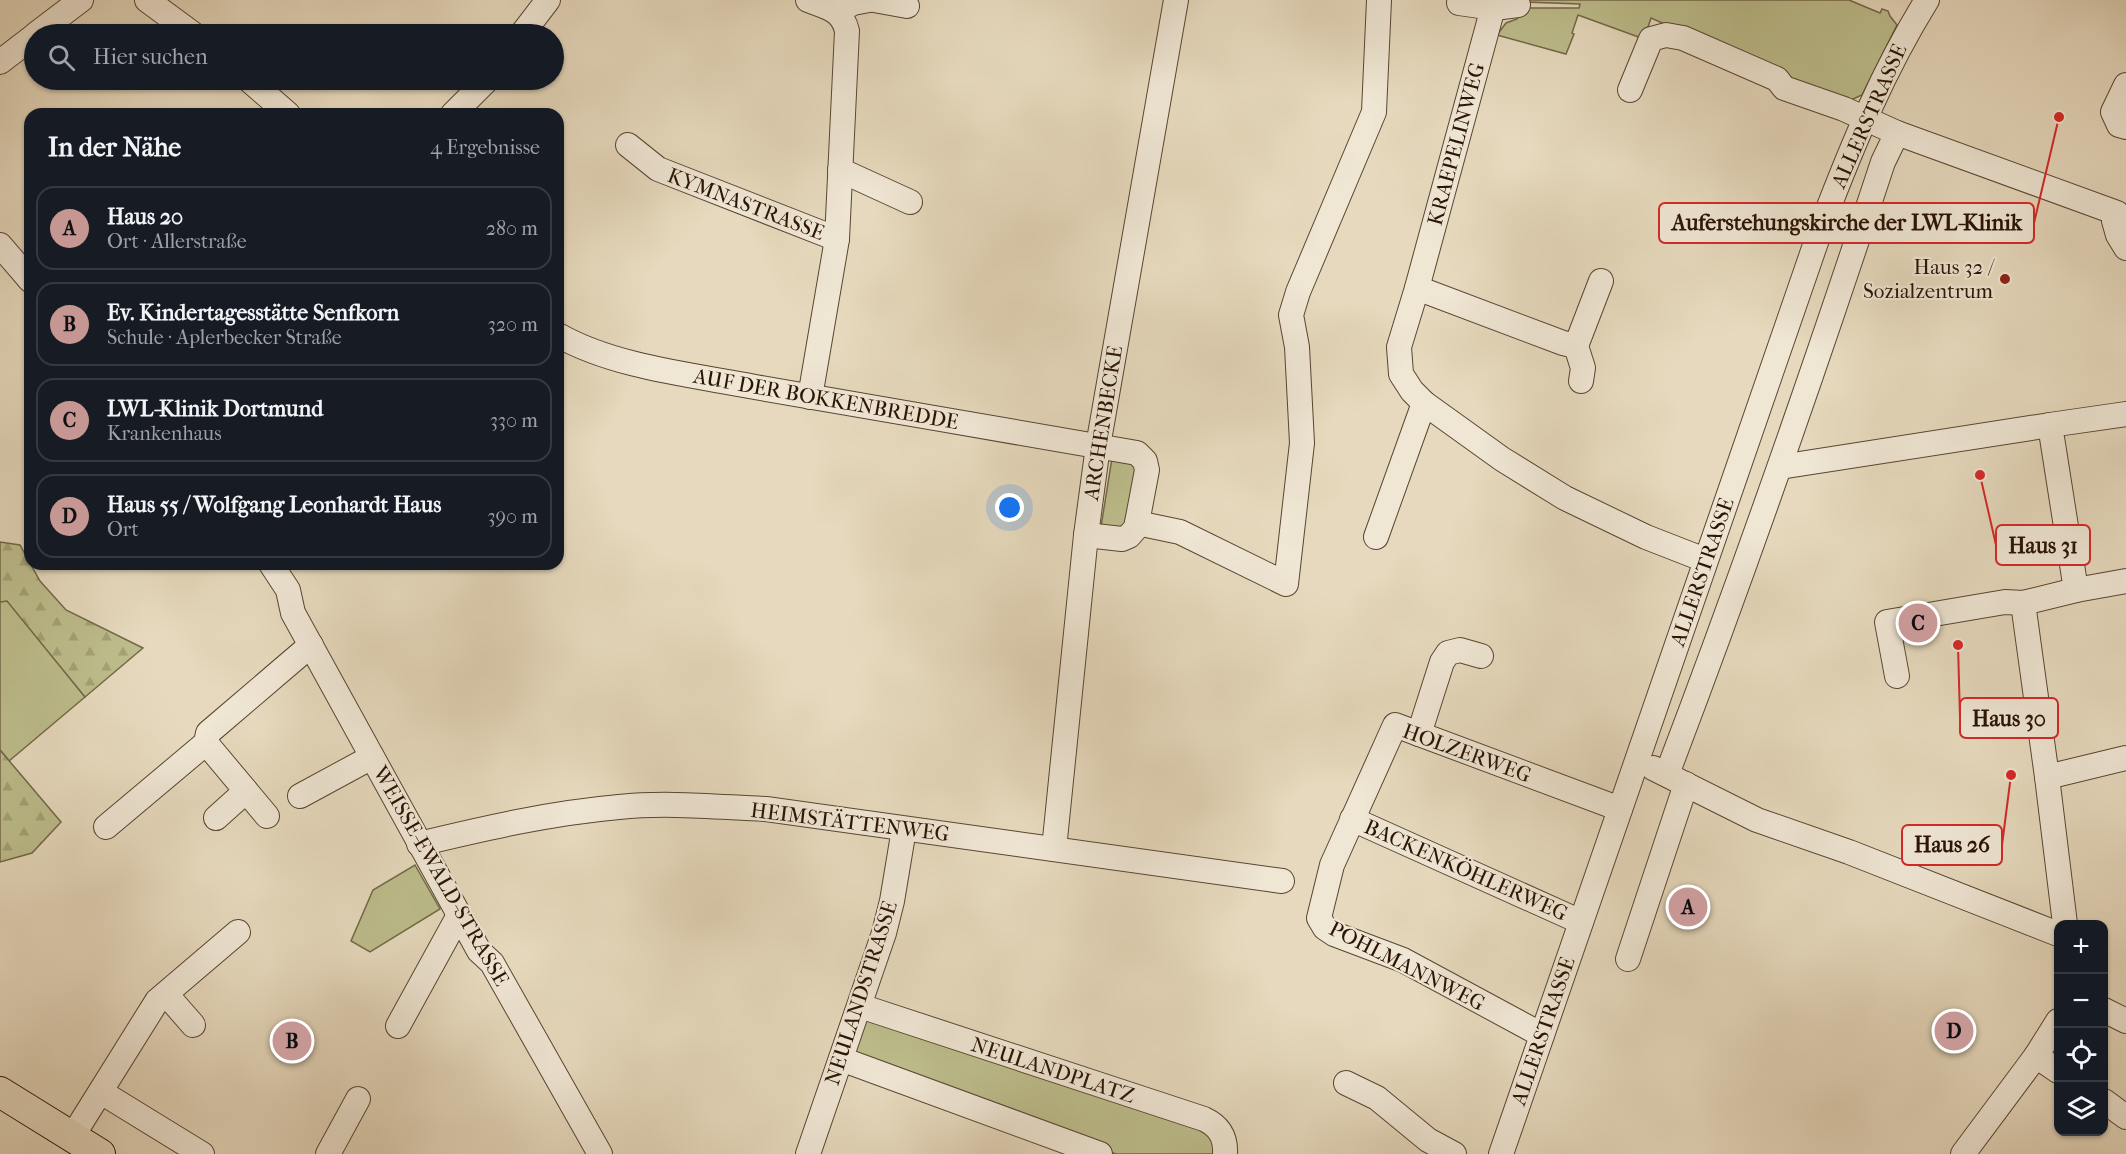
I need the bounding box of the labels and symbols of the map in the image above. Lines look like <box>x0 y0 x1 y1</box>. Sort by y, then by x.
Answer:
street label: ALLERSTRASSE <box>1826 40 1912 193</box>
street label: KRAEPELINWEG <box>1423 60 1489 228</box>
street label: KYMNASTRASSE <box>664 163 828 245</box>
callout: Auferstehungskirche der LWL-Klinik <box>1659 203 2034 243</box>
text: Auferstehungskirche der LWL-Klinik <box>1670 210 2023 236</box>
place label: Haus 32 / Sozialzentrum <box>1863 255 1995 303</box>
marker: Haus 32 / Sozialzentrum <box>1998 272 2012 286</box>
street label: ARCHENBECKE <box>1079 344 1127 503</box>
street label: AUF DER BOKKENBREDDE <box>691 364 961 434</box>
your location <box>995 493 1024 522</box>
street label: ALLERSTRASSE <box>1665 495 1739 650</box>
callout: Haus 31 <box>1996 525 2090 565</box>
text: Haus 31 <box>2008 533 2078 559</box>
pin: C <box>1898 600 1938 646</box>
callout: Haus 30 <box>1960 698 2058 738</box>
text: Haus 30 <box>1972 706 2046 732</box>
street label: HOLZERWEG <box>1400 719 1534 787</box>
street label: WEISSE-EWALD-STRASSE <box>368 761 514 990</box>
street label: HEIMSTÄTTENWEG <box>749 798 951 846</box>
street label: BACKENKÖHLERWEG <box>1361 814 1572 926</box>
callout: Haus 26 <box>1902 825 2002 865</box>
text: Haus 26 <box>1914 832 1991 858</box>
pin: A <box>1668 884 1708 930</box>
street label: NEULANDSTRASSE <box>820 898 902 1088</box>
street label: POHLMANNWEG <box>1325 916 1489 1016</box>
street label: ALLERSTRASSE <box>1506 954 1580 1109</box>
pin: D <box>1934 1008 1974 1054</box>
pin: B <box>272 1018 312 1064</box>
street label: NEULANDPLATZ <box>968 1032 1138 1108</box>

